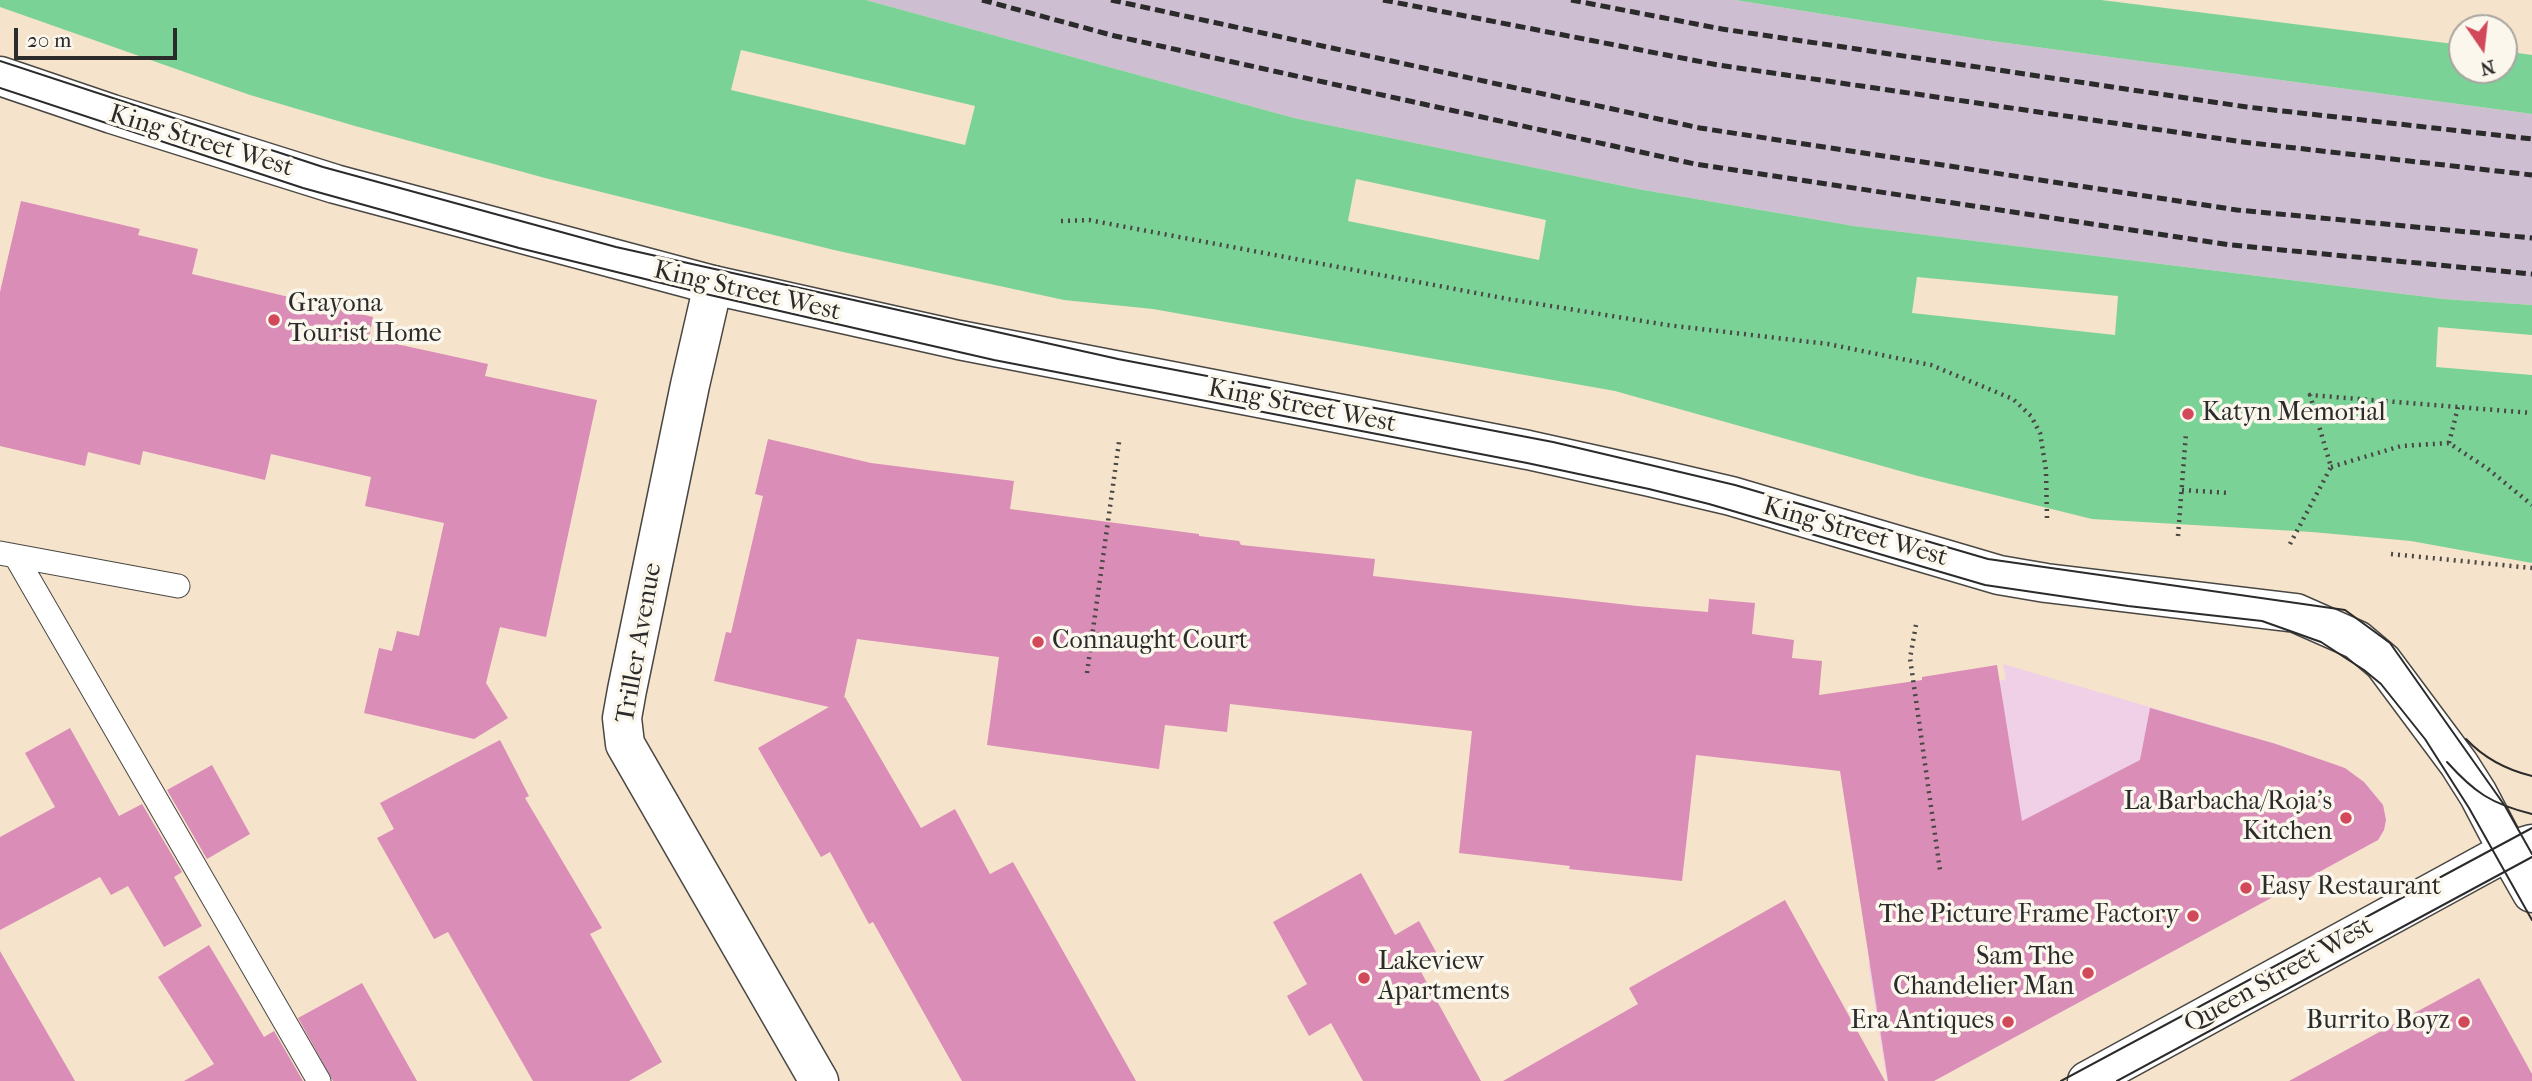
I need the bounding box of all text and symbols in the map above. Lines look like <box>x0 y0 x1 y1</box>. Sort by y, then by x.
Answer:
scale bar <box>18 14 180 58</box>
north arrow <box>2448 14 2518 84</box>
text: 20 m <box>27 28 71 52</box>
text: N <box>2478 55 2497 80</box>
street label: King Street West <box>105 99 297 185</box>
street label: King Street West <box>650 255 844 329</box>
place label: Grayona Tourist Home <box>288 289 442 350</box>
marker: Grayona Tourist Home <box>266 312 282 328</box>
street label: King Street West <box>1205 373 1399 441</box>
place label: Katyn Memorial <box>2202 398 2386 430</box>
marker: Katyn Memorial <box>2180 406 2196 422</box>
street label: King Street West <box>1759 492 1951 574</box>
street label: Triller Avenue <box>611 560 669 726</box>
place label: Connaught Court <box>1052 626 1248 658</box>
marker: Connaught Court <box>1030 634 1046 650</box>
place label: La Barbacha/Roja’s Kitchen <box>2124 787 2332 848</box>
marker: La Barbacha/Roja’s Kitchen <box>2338 810 2354 826</box>
place label: Easy Restaurant <box>2260 872 2441 904</box>
marker: Easy Restaurant <box>2238 880 2254 896</box>
place label: The Picture Frame Factory <box>1879 900 2179 932</box>
marker: The Picture Frame Factory <box>2185 908 2201 924</box>
street label: Queen Street West <box>2179 911 2379 1041</box>
place label: Sam The Chandelier Man <box>1893 942 2074 1004</box>
place label: Lakeview Apartments <box>1378 947 1510 1009</box>
marker: Sam The Chandelier Man <box>2080 965 2096 981</box>
marker: Lakeview Apartments <box>1356 970 1372 986</box>
place label: Era Antiques <box>1850 1006 1994 1038</box>
place label: Burrito Boyz <box>2306 1006 2450 1038</box>
marker: Era Antiques <box>2000 1014 2016 1030</box>
marker: Burrito Boyz <box>2456 1014 2472 1030</box>

